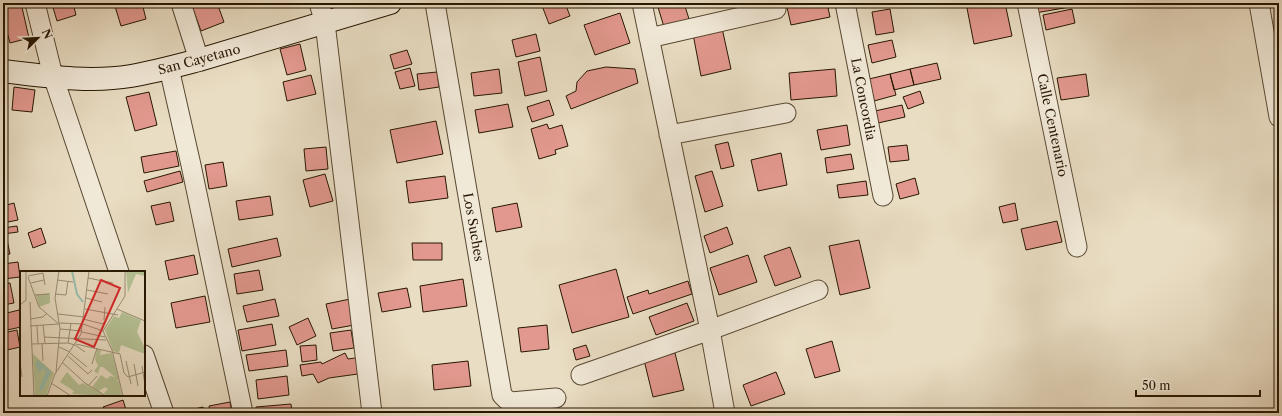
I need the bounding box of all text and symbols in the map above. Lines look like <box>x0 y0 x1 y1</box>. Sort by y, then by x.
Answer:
north arrow <box>18 18 58 58</box>
text: N <box>39 27 56 42</box>
street label: San Cayetano <box>156 40 242 78</box>
street label: La Concordia <box>848 56 880 142</box>
street label: Calle Centenario <box>1034 72 1072 178</box>
street label: Los Suches <box>460 191 488 263</box>
inset map <box>20 271 145 396</box>
scale bar <box>1136 372 1260 398</box>
text: 50 m <box>1142 378 1171 393</box>

